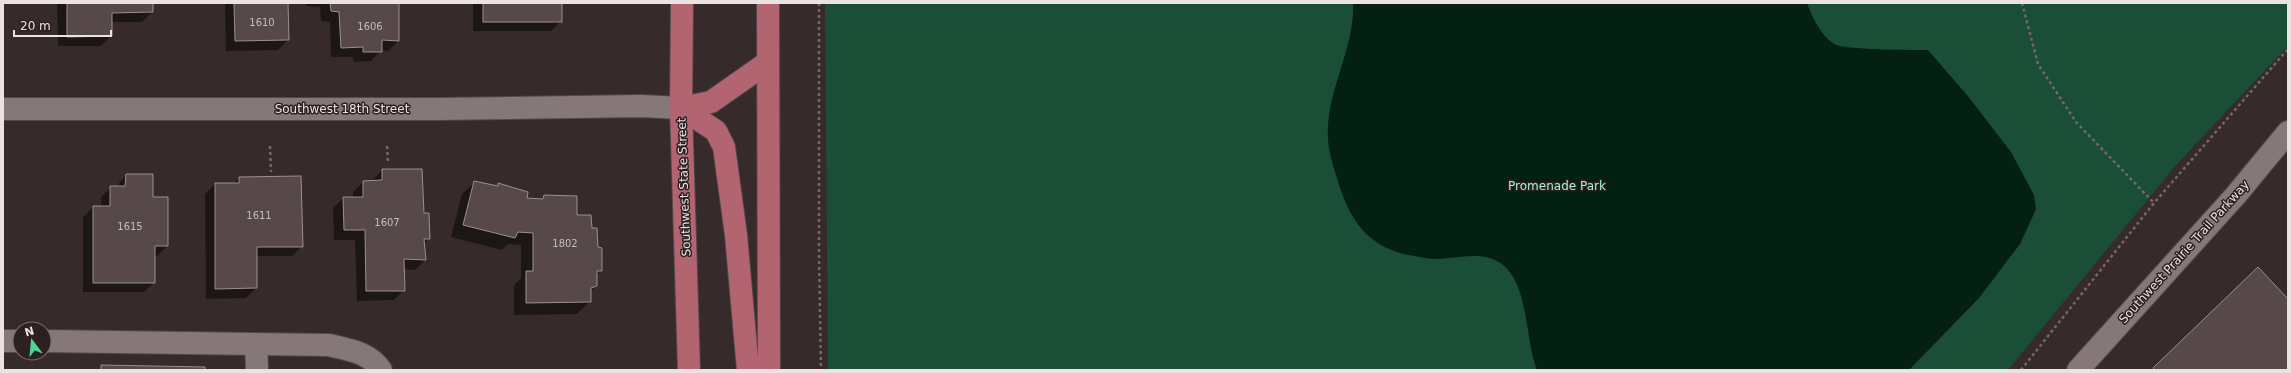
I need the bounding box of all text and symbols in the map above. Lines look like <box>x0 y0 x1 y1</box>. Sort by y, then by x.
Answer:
scale bar <box>14 12 111 38</box>
house number: 1610 <box>249 17 275 28</box>
text: 20 m <box>20 19 51 33</box>
house number: 1606 <box>357 21 383 32</box>
street label: Southwest 18th Street <box>275 102 410 116</box>
street label: Southwest State Street <box>675 117 693 257</box>
street label: Southwest Prairie Trail Parkway <box>2116 178 2252 326</box>
park label: Promenade Park <box>1508 179 1606 193</box>
house number: 1611 <box>246 210 272 221</box>
house number: 1607 <box>374 217 400 228</box>
house number: 1615 <box>117 221 143 232</box>
house number: 1802 <box>552 238 578 249</box>
north arrow <box>12 321 52 361</box>
text: N <box>23 324 36 339</box>

